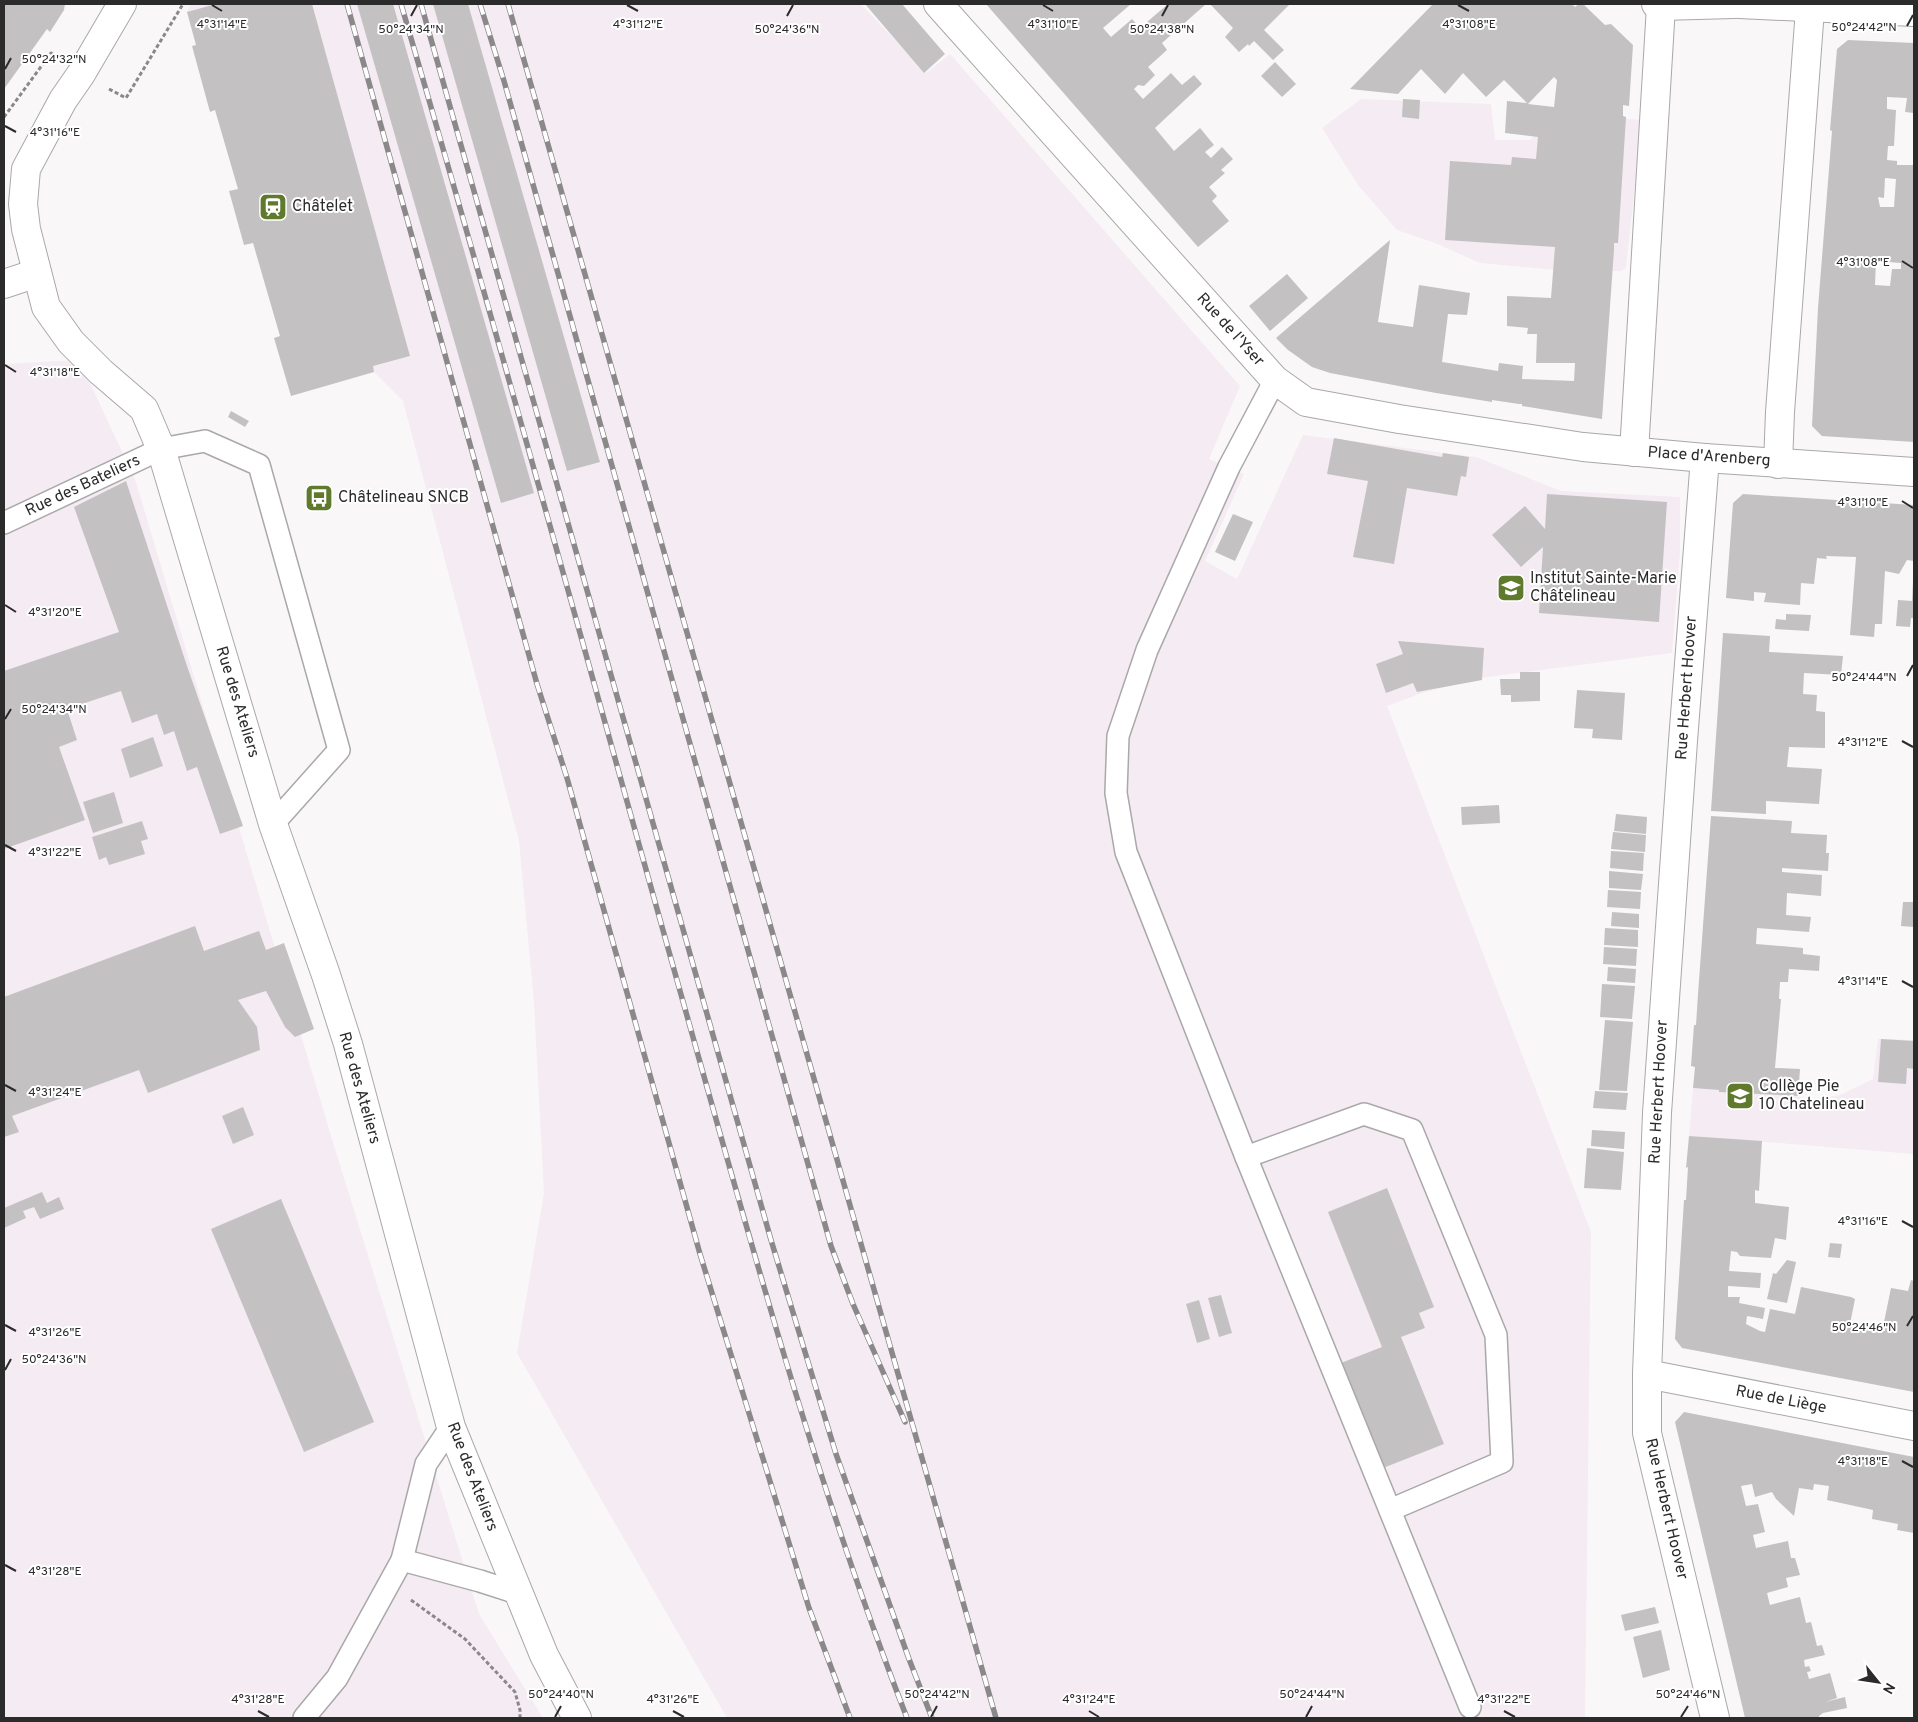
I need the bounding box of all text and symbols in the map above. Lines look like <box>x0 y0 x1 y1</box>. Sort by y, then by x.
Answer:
text: 4°31'14"E <box>197 17 247 33</box>
text: 4°31'12"E <box>613 17 663 33</box>
text: 4°31'10"E <box>1028 17 1078 33</box>
text: 4°31'08"E <box>1442 17 1496 33</box>
text: 50°24'42"N <box>1831 20 1897 36</box>
text: 50°24'34"N <box>378 22 444 38</box>
text: 50°24'36"N <box>754 22 820 38</box>
text: 50°24'38"N <box>1129 22 1195 38</box>
text: 50°24'32"N <box>22 52 86 68</box>
text: 4°31'16"E <box>30 125 80 141</box>
station icon: Châtelet <box>258 192 288 222</box>
place label: Châtelet <box>292 197 353 217</box>
text: 4°31'08"E <box>1836 255 1890 271</box>
street label: Rue de l'Yser <box>1192 289 1268 371</box>
text: 4°31'18"E <box>30 365 80 381</box>
street label: Place d'Arenberg <box>1647 443 1771 471</box>
street label: Rue des Bateliers <box>22 451 144 521</box>
bus stop icon: Châtelineau SNCB <box>304 483 334 513</box>
place label: Châtelineau SNCB <box>338 488 469 508</box>
text: 4°31'10"E <box>1838 495 1888 511</box>
place label: Institut Sainte-Marie Châtelineau <box>1530 569 1677 607</box>
school or university icon: Institut Sainte-Marie Châtelineau <box>1496 573 1526 603</box>
text: 4°31'20"E <box>28 605 82 621</box>
street label: Rue Herbert Hoover <box>1672 615 1702 761</box>
street label: Rue des Ateliers <box>211 644 263 760</box>
text: 50°24'44"N <box>1831 670 1897 686</box>
text: 50°24'34"N <box>21 702 87 718</box>
text: 4°31'12"E <box>1838 735 1888 751</box>
text: 4°31'22"E <box>28 845 82 861</box>
text: 4°31'14"E <box>1838 974 1888 990</box>
street label: Rue Herbert Hoover <box>1645 1019 1673 1165</box>
street label: Rue des Ateliers <box>333 1030 385 1146</box>
place label: Collège Pie 10 Chatelineau <box>1759 1077 1865 1115</box>
school or university icon: Collège Pie 10 Chatelineau <box>1725 1081 1755 1111</box>
text: 4°31'24"E <box>28 1085 82 1101</box>
text: 4°31'16"E <box>1838 1214 1888 1230</box>
text: 50°24'46"N <box>1831 1320 1897 1336</box>
text: 4°31'26"E <box>28 1325 82 1341</box>
text: 50°24'36"N <box>21 1352 87 1368</box>
street label: Rue de Liège <box>1734 1381 1828 1419</box>
street label: Rue des Ateliers <box>442 1419 502 1535</box>
street label: Rue Herbert Hoover <box>1640 1436 1692 1582</box>
text: 4°31'18"E <box>1838 1454 1888 1470</box>
text: 4°31'28"E <box>28 1564 82 1580</box>
north arrow <box>1853 1657 1903 1707</box>
text: N <box>1878 1679 1898 1696</box>
text: 50°24'40"N <box>528 1687 594 1703</box>
text: 50°24'42"N <box>904 1687 970 1703</box>
text: 50°24'44"N <box>1279 1687 1345 1703</box>
text: 50°24'46"N <box>1655 1687 1721 1703</box>
text: 4°31'28"E <box>231 1692 285 1708</box>
text: 4°31'26"E <box>646 1692 700 1708</box>
text: 4°31'24"E <box>1062 1692 1116 1708</box>
text: 4°31'22"E <box>1477 1692 1531 1708</box>

